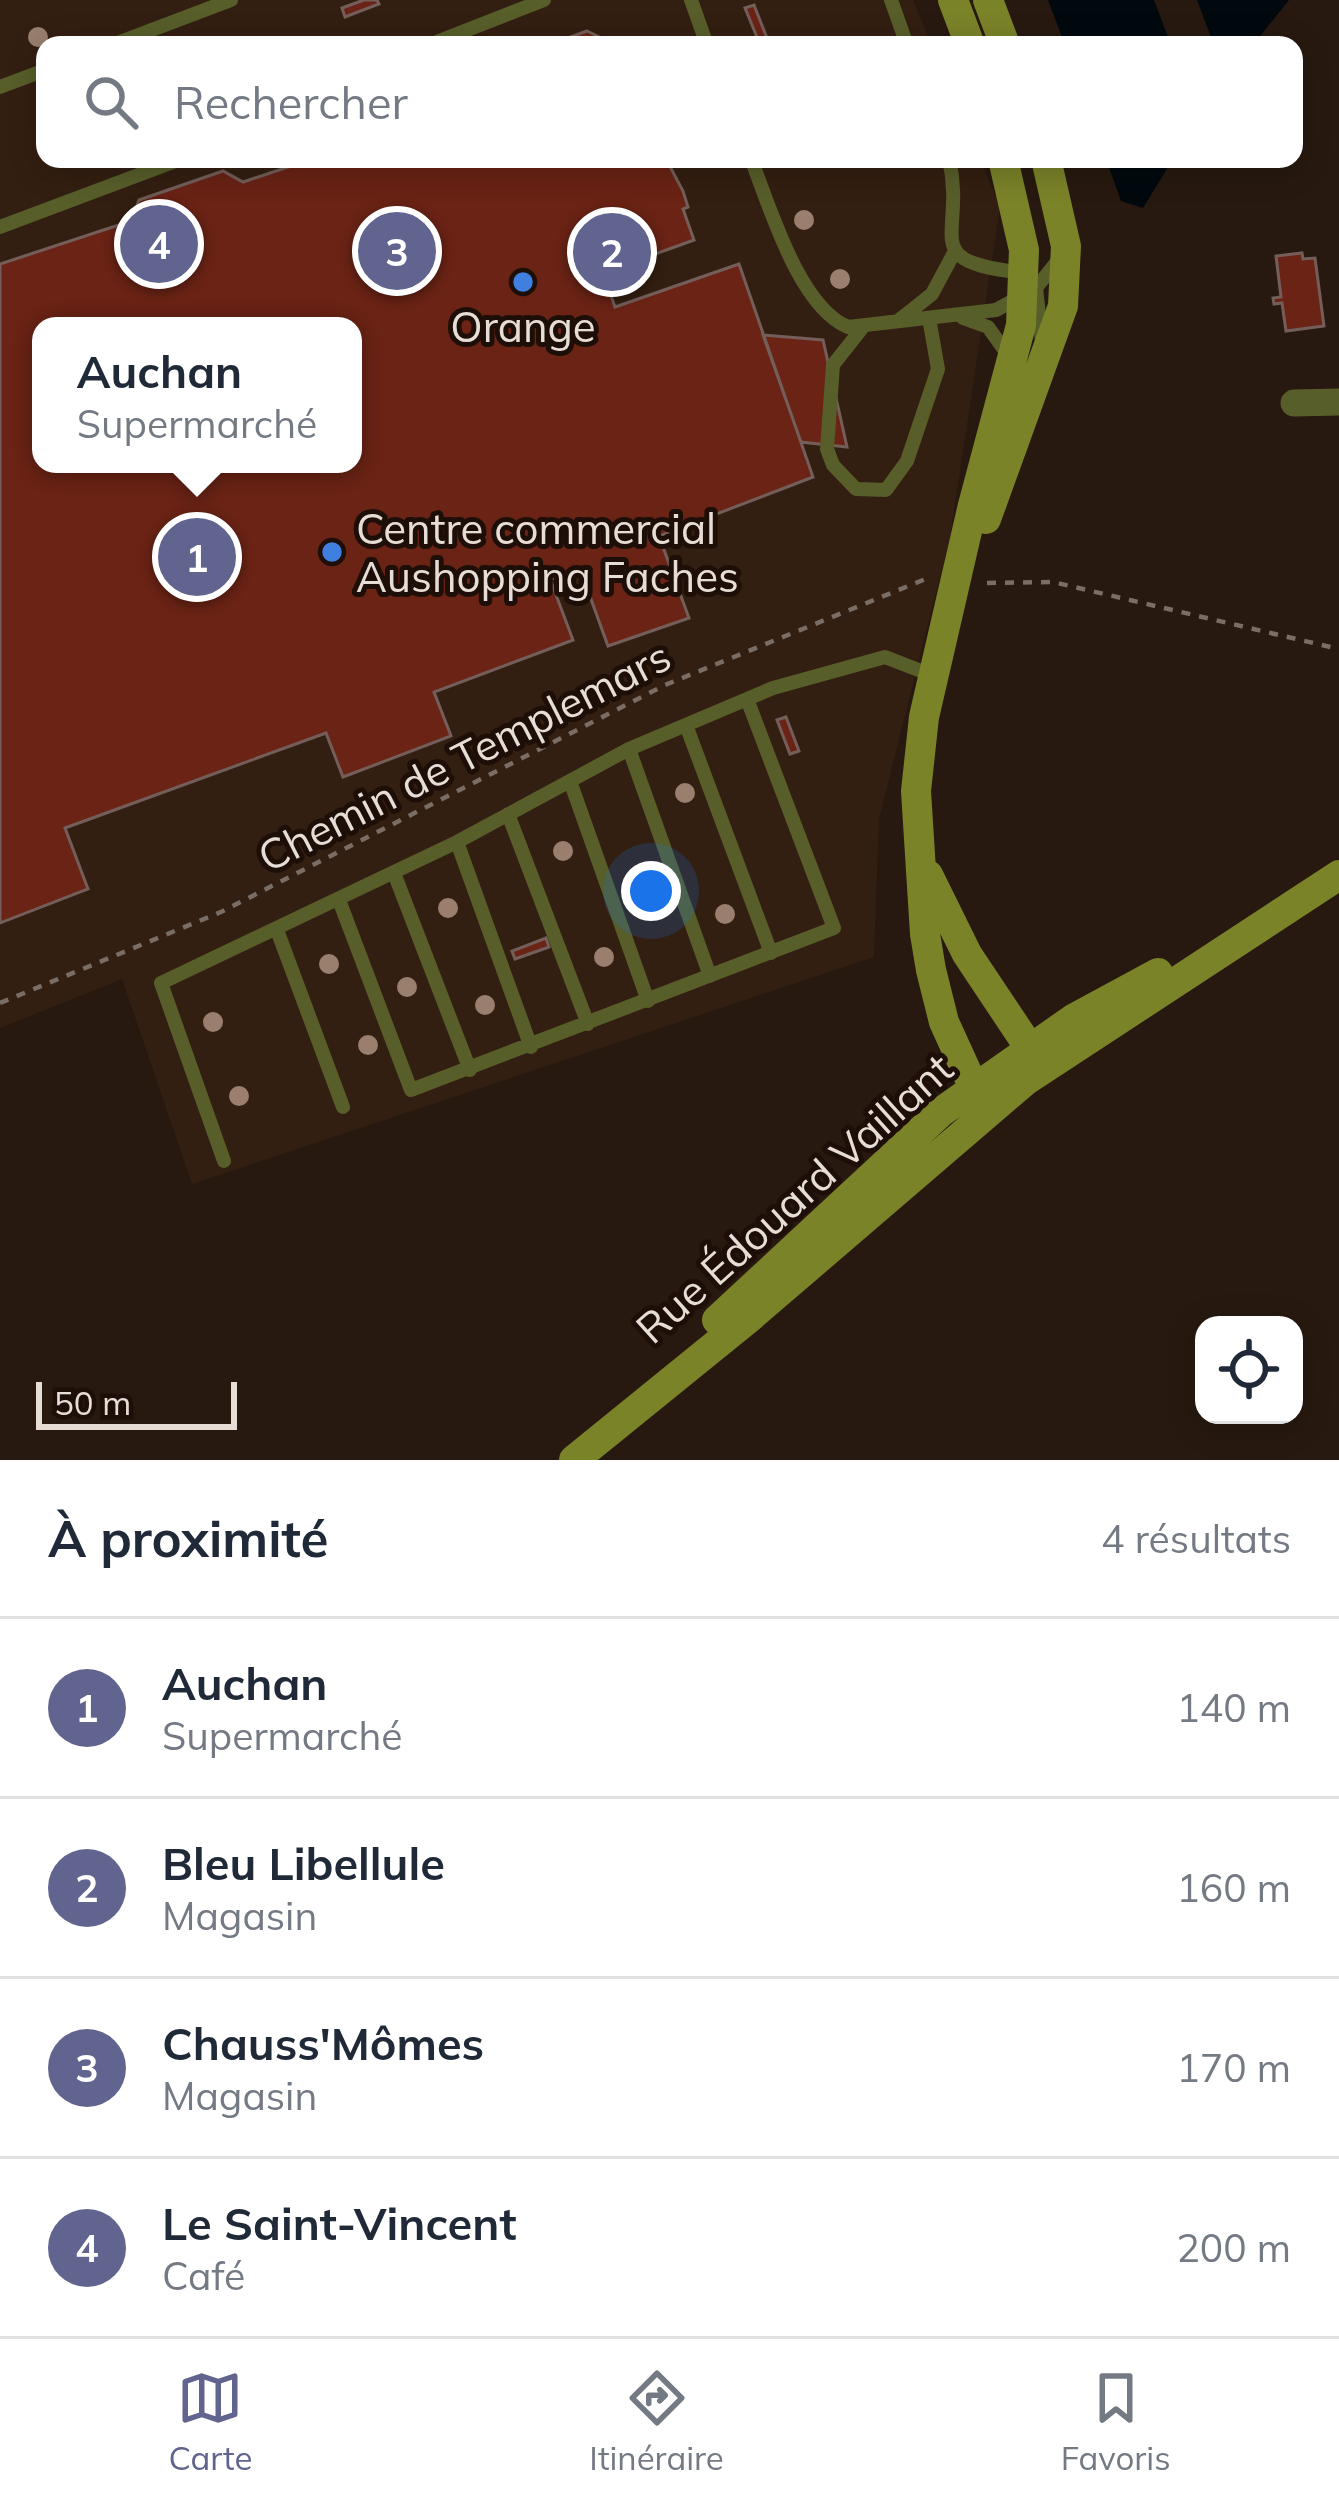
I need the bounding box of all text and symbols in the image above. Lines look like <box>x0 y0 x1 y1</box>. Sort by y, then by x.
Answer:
search box <box>36 36 1303 168</box>
icon: search <box>78 69 144 135</box>
text: Rechercher <box>174 74 408 130</box>
pin: 4 <box>120 199 198 289</box>
pin: 3 <box>358 206 436 296</box>
pin: 2 <box>573 207 651 297</box>
marker: Orange <box>510 269 536 295</box>
place label: Orange <box>450 300 596 353</box>
popup <box>32 317 362 473</box>
text: Auchan <box>77 343 242 399</box>
text: Supermarché <box>77 399 317 448</box>
place label: Centre commercial Aushopping Faches <box>356 502 739 603</box>
pin: 1 <box>158 512 236 602</box>
marker: Centre commercial Aushopping Faches <box>319 539 345 565</box>
street label: Chemin de Templemars <box>249 629 679 883</box>
your location <box>621 861 681 921</box>
street label: Rue Édouard Vaillant <box>625 1042 963 1354</box>
map controls <box>1195 1316 1303 1424</box>
button: locate <box>1195 1316 1303 1424</box>
scale bar <box>36 1376 237 1429</box>
text: 50 m <box>54 1382 131 1423</box>
text: À proximité <box>48 1506 329 1570</box>
text: 4 résultats <box>1101 1514 1291 1563</box>
text: Auchan <box>162 1655 327 1711</box>
text: 1 <box>75 1683 99 1732</box>
text: 140 m <box>1176 1683 1291 1732</box>
text: Supermarché <box>162 1711 403 1760</box>
text: Bleu Libellule <box>162 1835 445 1891</box>
text: 2 <box>75 1863 99 1912</box>
text: 160 m <box>1176 1863 1291 1912</box>
text: Magasin <box>162 1891 317 1940</box>
text: Chauss'Mômes <box>162 2015 484 2071</box>
text: 3 <box>75 2043 99 2092</box>
text: 170 m <box>1176 2043 1291 2092</box>
text: Magasin <box>162 2071 317 2120</box>
text: Le Saint-Vincent <box>162 2195 516 2251</box>
text: 4 <box>75 2223 99 2272</box>
text: 200 m <box>1176 2223 1291 2272</box>
text: Café <box>162 2251 245 2300</box>
tab: Carte <box>168 2365 252 2478</box>
tab: Itinéraire <box>589 2365 724 2478</box>
tab: Favoris <box>1061 2365 1171 2478</box>

